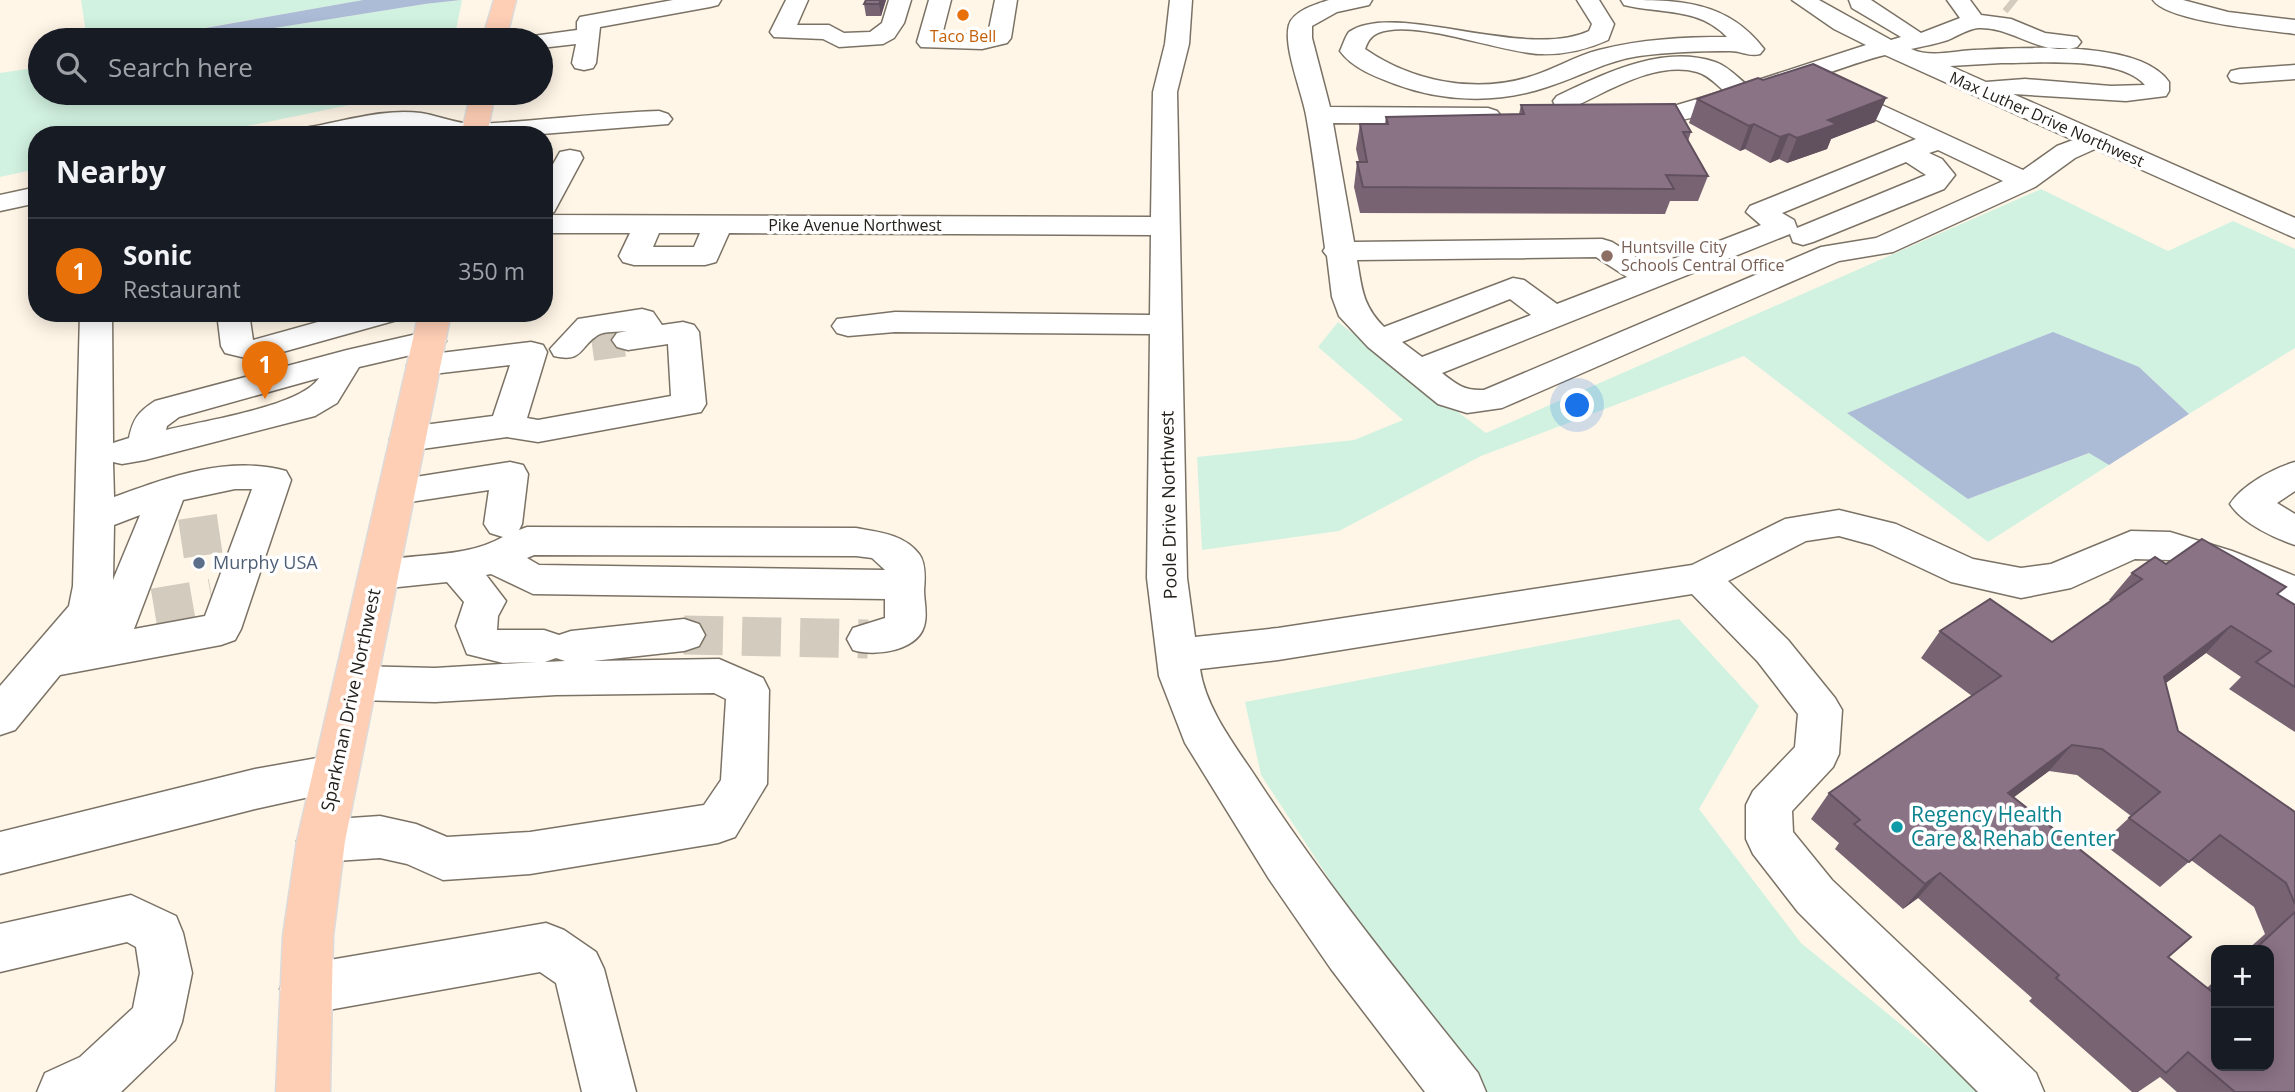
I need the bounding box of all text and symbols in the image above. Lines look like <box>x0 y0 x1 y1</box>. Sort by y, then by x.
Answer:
marker: Taco Bell <box>955 7 971 23</box>
place label: Taco Bell <box>930 25 996 47</box>
search box <box>28 28 553 105</box>
icon: search <box>52 48 90 86</box>
text: Search here <box>108 49 253 85</box>
street label: Max Luther Drive Northwest <box>1946 66 2148 172</box>
text: Nearby <box>56 151 166 192</box>
street label: Pike Avenue Northwest <box>768 214 942 236</box>
place label: Huntsville City Schools Central Office <box>1621 236 1784 276</box>
text: Sonic <box>123 237 192 273</box>
marker: Huntsville City Schools Central Office <box>1599 248 1615 264</box>
text: 1 <box>72 255 86 287</box>
text: 350 m <box>458 255 525 287</box>
text: Restaurant <box>123 273 241 305</box>
pin: 1 <box>242 341 288 399</box>
your location <box>1560 388 1594 422</box>
street label: Poole Drive Northwest <box>1154 410 1182 600</box>
place label: Murphy USA <box>213 550 318 574</box>
marker: Murphy USA <box>191 555 207 571</box>
street label: Sparkman Drive Northwest <box>315 586 385 813</box>
place label: Regency Health Care & Rehab Center <box>1911 800 2116 852</box>
marker: Regency Health Care & Rehab Center <box>1889 819 1905 835</box>
map controls <box>2211 945 2274 1071</box>
button: + <box>2211 945 2274 1008</box>
button: − <box>2211 1008 2274 1071</box>

